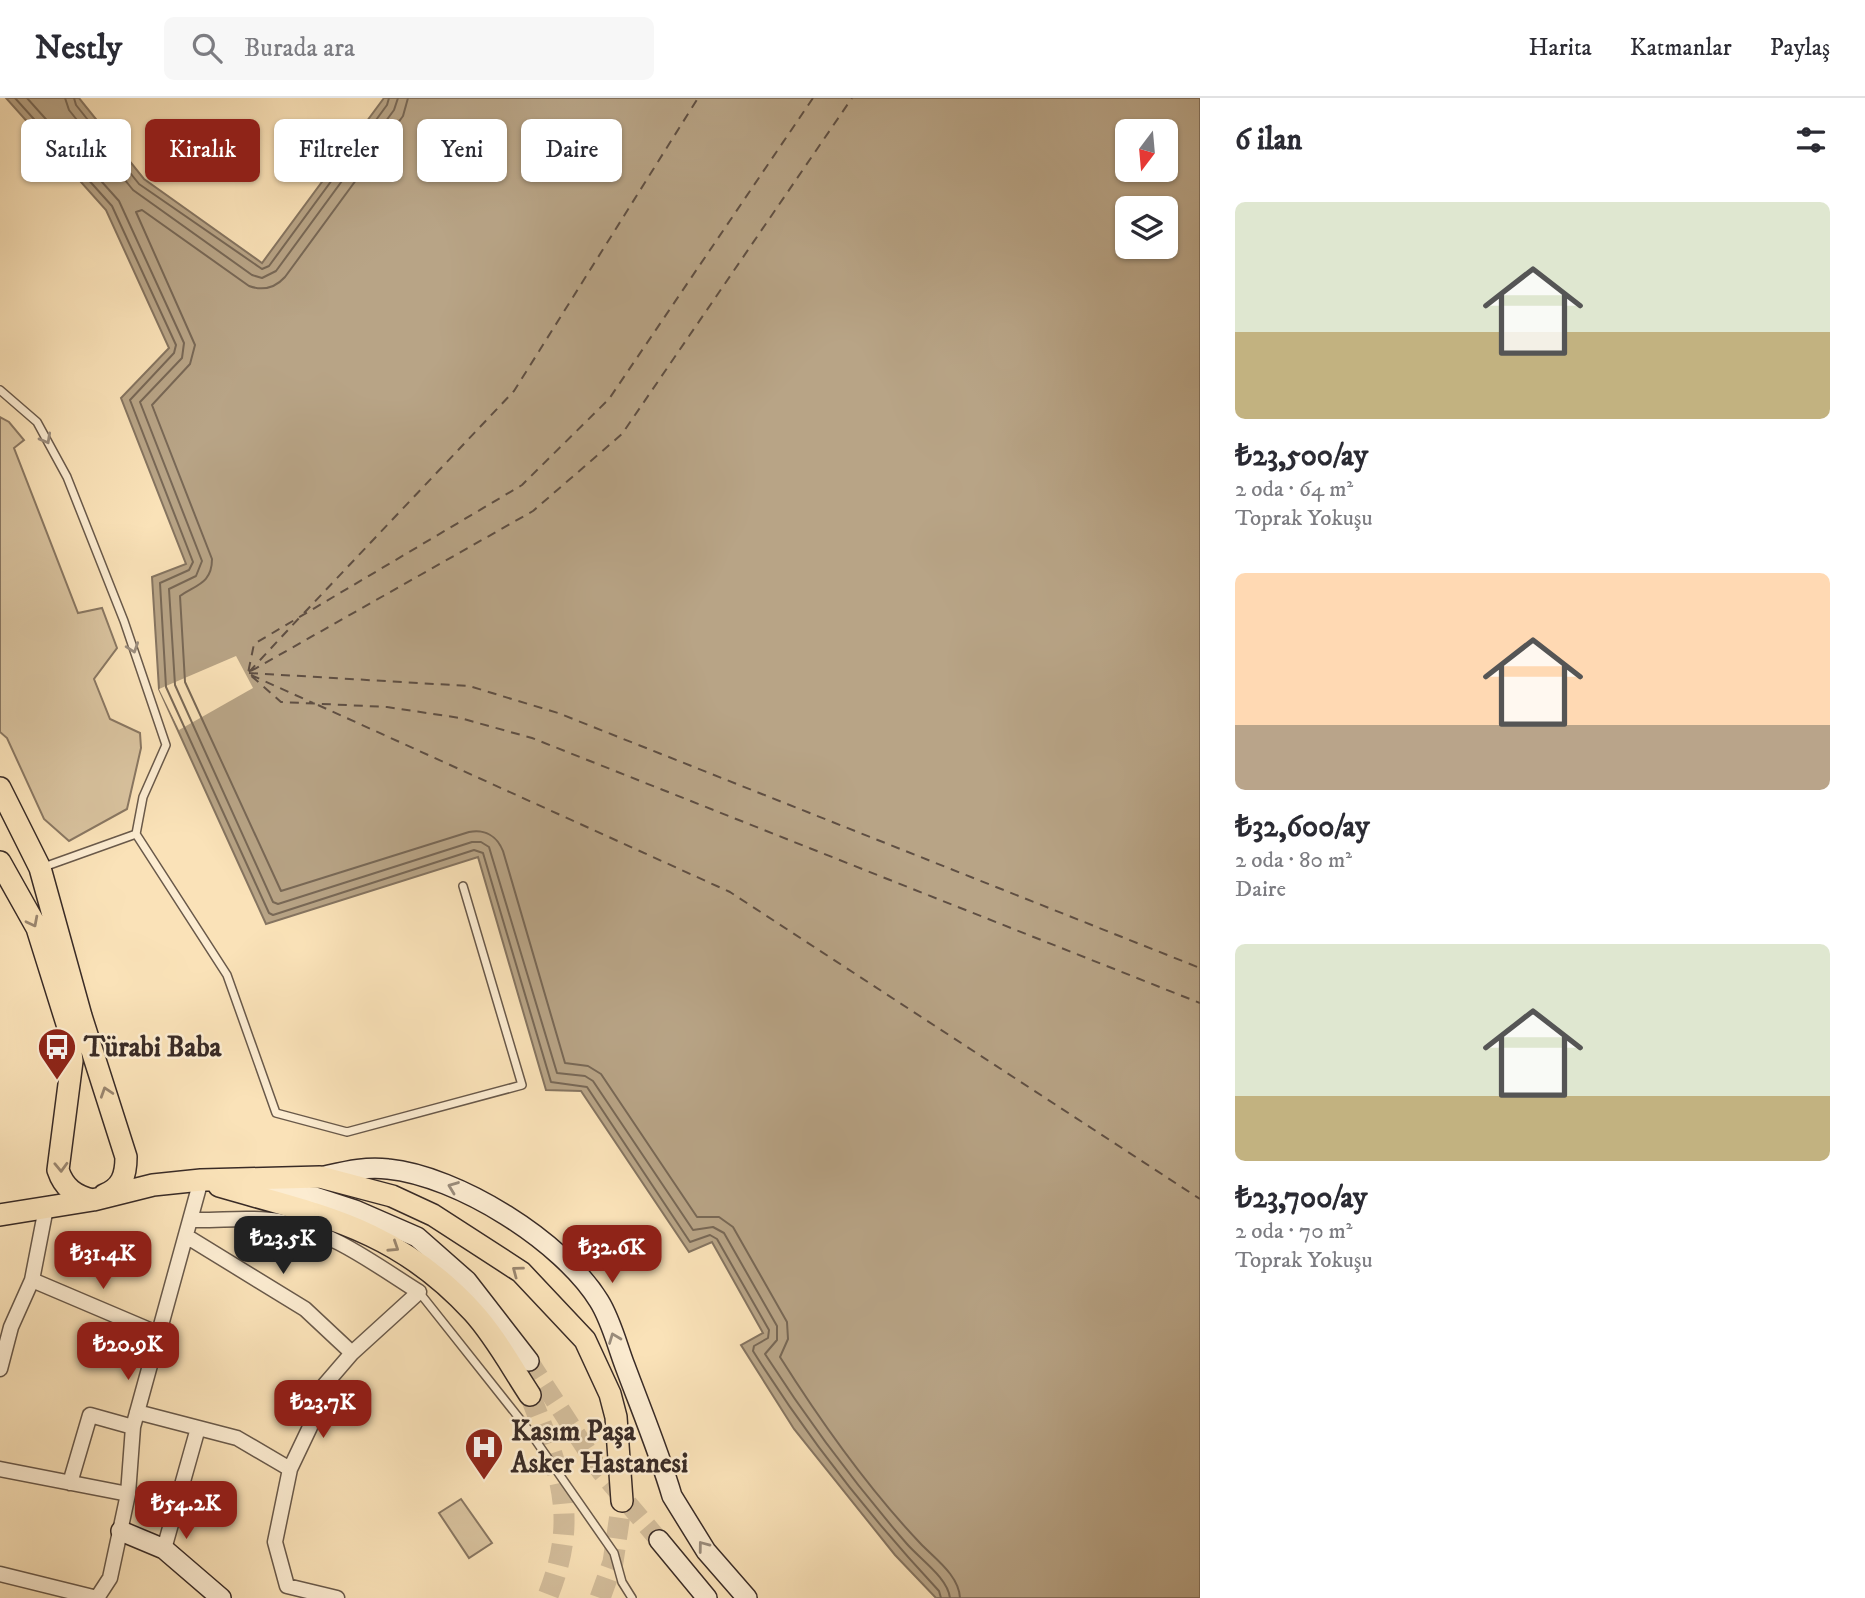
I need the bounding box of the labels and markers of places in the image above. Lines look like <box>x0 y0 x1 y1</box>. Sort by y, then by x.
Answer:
bus stop icon: Türabi Baba <box>36 1026 78 1081</box>
place label: Türabi Baba <box>83 1030 223 1065</box>
pin: ₺23.5K <box>226 1216 340 1276</box>
pin: ₺32.6K <box>555 1226 669 1285</box>
pin: ₺31.4K <box>46 1232 160 1291</box>
pin: ₺20.9K <box>71 1322 185 1382</box>
pin: ₺23.7K <box>266 1380 380 1440</box>
place label: Kasım Paşa Asker Hastanesi <box>510 1414 688 1481</box>
hospital icon: Kasım Paşa Asker Hastanesi <box>463 1426 505 1481</box>
pin: ₺54.2K <box>129 1482 243 1541</box>

